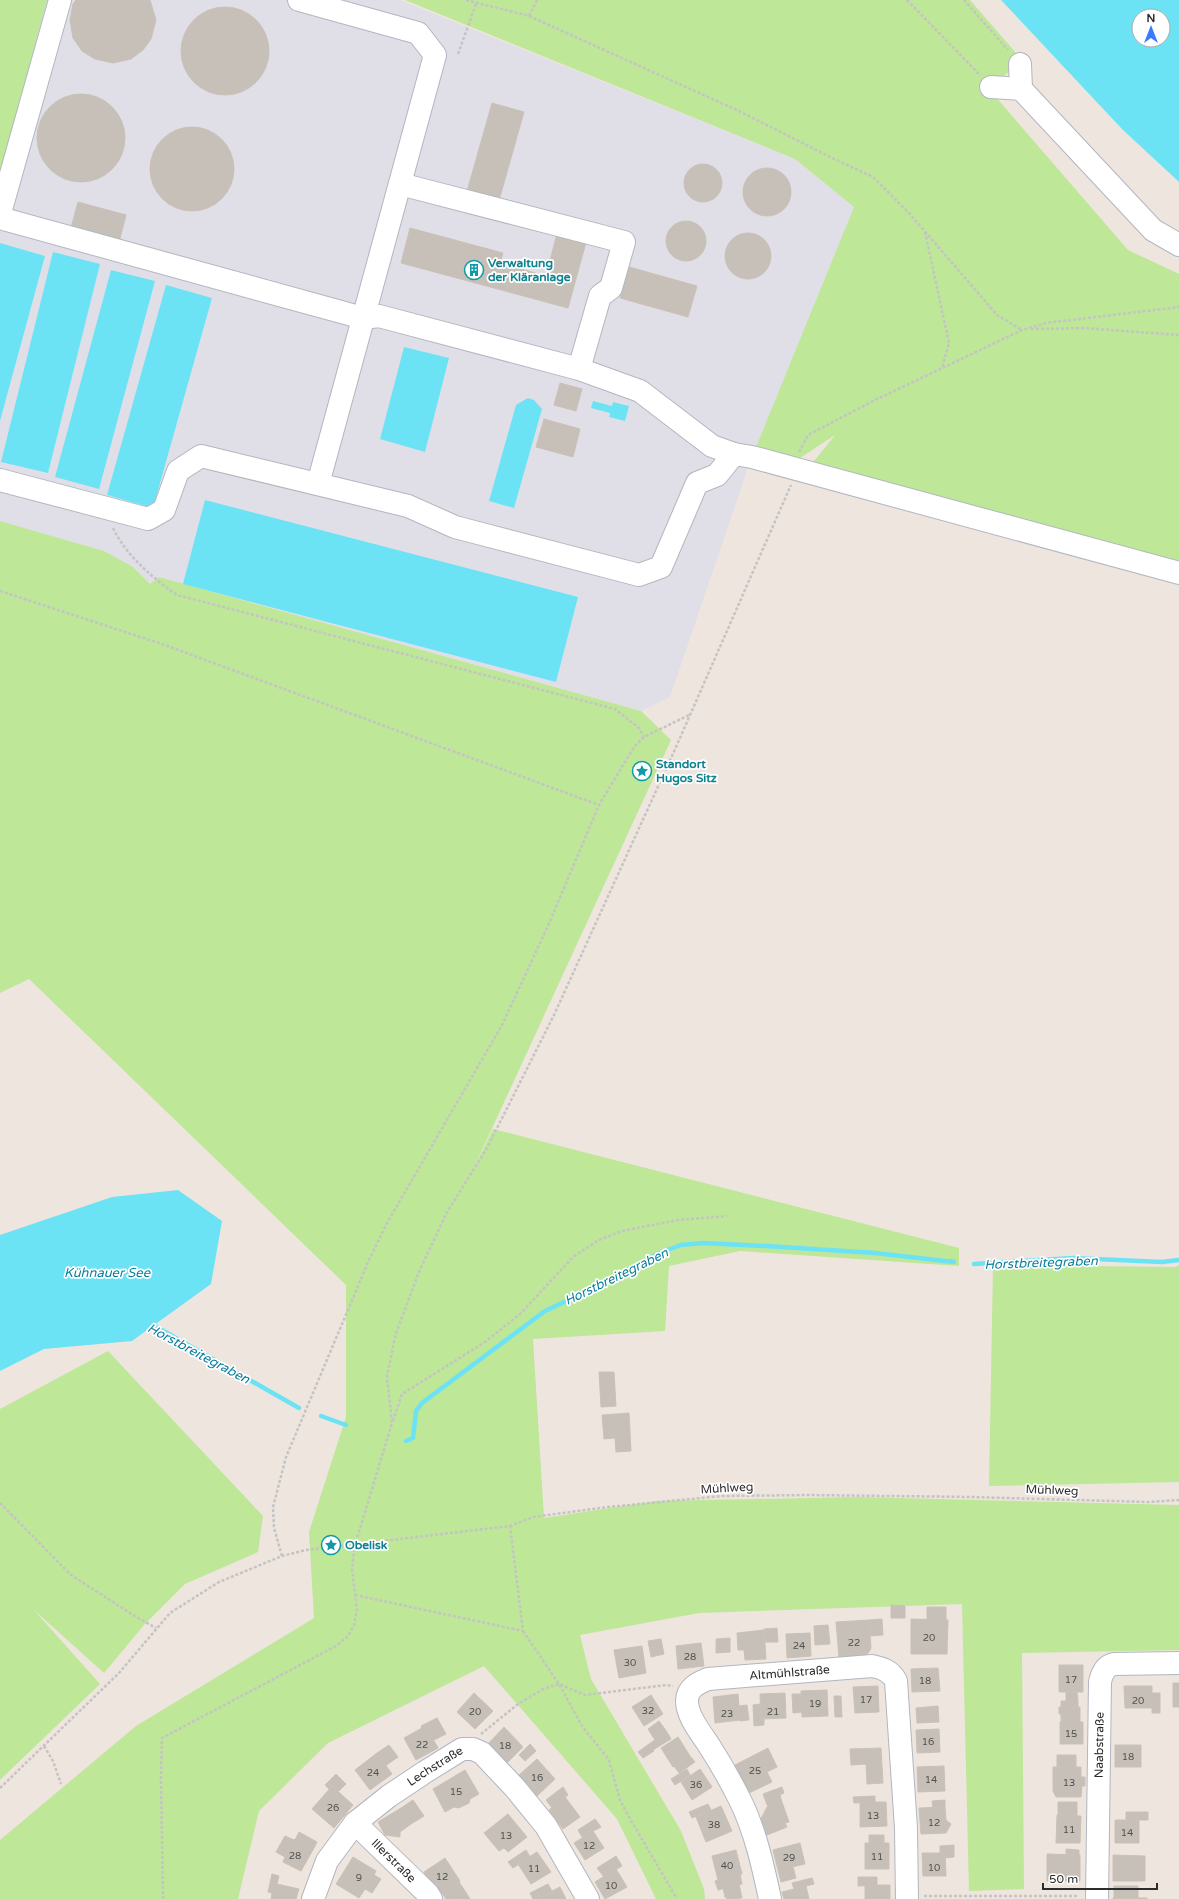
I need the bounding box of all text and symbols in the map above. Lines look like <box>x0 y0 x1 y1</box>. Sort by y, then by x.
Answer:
north arrow <box>1131 8 1171 48</box>
text: N <box>1147 12 1155 25</box>
place label: Verwaltung der Kläranlage <box>488 256 571 285</box>
building icon: Verwaltung der Kläranlage <box>463 259 485 281</box>
place label: Standort Hugos Sitz <box>656 757 717 786</box>
place icon: Standort Hugos Sitz <box>631 760 653 782</box>
water label: Horstbreitegraben <box>562 1244 672 1309</box>
water label: Horstbreitegraben <box>984 1253 1099 1273</box>
water label: Kühnauer See <box>64 1265 151 1281</box>
water label: Horstbreitegraben <box>145 1320 253 1388</box>
street label: Mühlweg <box>700 1480 754 1496</box>
street label: Mühlweg <box>1025 1482 1079 1498</box>
place icon: Obelisk <box>320 1534 342 1556</box>
place label: Obelisk <box>345 1538 388 1552</box>
house number: 20 <box>923 1632 935 1644</box>
house number: 22 <box>848 1637 860 1649</box>
house number: 24 <box>793 1640 805 1652</box>
house number: 28 <box>684 1651 696 1663</box>
house number: 30 <box>624 1657 636 1669</box>
street label: Altmühlstraße <box>749 1662 830 1683</box>
house number: 17 <box>1065 1674 1077 1686</box>
house number: 18 <box>919 1675 931 1687</box>
house number: 17 <box>860 1694 872 1706</box>
house number: 20 <box>1132 1695 1144 1707</box>
house number: 19 <box>809 1698 821 1710</box>
house number: 32 <box>642 1705 654 1717</box>
house number: 20 <box>469 1706 481 1718</box>
house number: 21 <box>767 1706 779 1718</box>
house number: 23 <box>721 1708 733 1720</box>
street label: Naabstraße <box>1092 1711 1107 1778</box>
house number: 15 <box>1065 1728 1077 1740</box>
house number: 16 <box>922 1736 934 1748</box>
house number: 22 <box>416 1739 428 1751</box>
house number: 18 <box>499 1740 511 1752</box>
street label: Lechstraße <box>404 1743 466 1789</box>
house number: 18 <box>1122 1751 1134 1763</box>
house number: 25 <box>749 1765 761 1777</box>
house number: 24 <box>367 1767 379 1779</box>
house number: 16 <box>531 1772 543 1784</box>
house number: 14 <box>925 1774 937 1786</box>
house number: 13 <box>1063 1777 1075 1789</box>
house number: 36 <box>690 1779 702 1791</box>
house number: 15 <box>450 1786 462 1798</box>
house number: 26 <box>327 1802 339 1814</box>
house number: 13 <box>867 1810 879 1822</box>
house number: 12 <box>928 1817 940 1829</box>
house number: 38 <box>708 1819 720 1831</box>
house number: 11 <box>1063 1824 1075 1836</box>
house number: 14 <box>1121 1827 1133 1839</box>
house number: 13 <box>500 1830 512 1842</box>
street label: Illerstraße <box>369 1836 419 1886</box>
house number: 12 <box>583 1840 595 1852</box>
house number: 28 <box>289 1850 301 1862</box>
house number: 11 <box>871 1851 883 1863</box>
house number: 29 <box>783 1852 795 1864</box>
house number: 40 <box>721 1860 733 1872</box>
house number: 10 <box>928 1862 940 1874</box>
house number: 11 <box>528 1863 540 1875</box>
scale bar <box>1043 1865 1157 1891</box>
house number: 12 <box>436 1871 448 1883</box>
house number: 9 <box>356 1872 362 1884</box>
text: 50 m <box>1049 1872 1078 1886</box>
house number: 10 <box>605 1880 617 1892</box>

